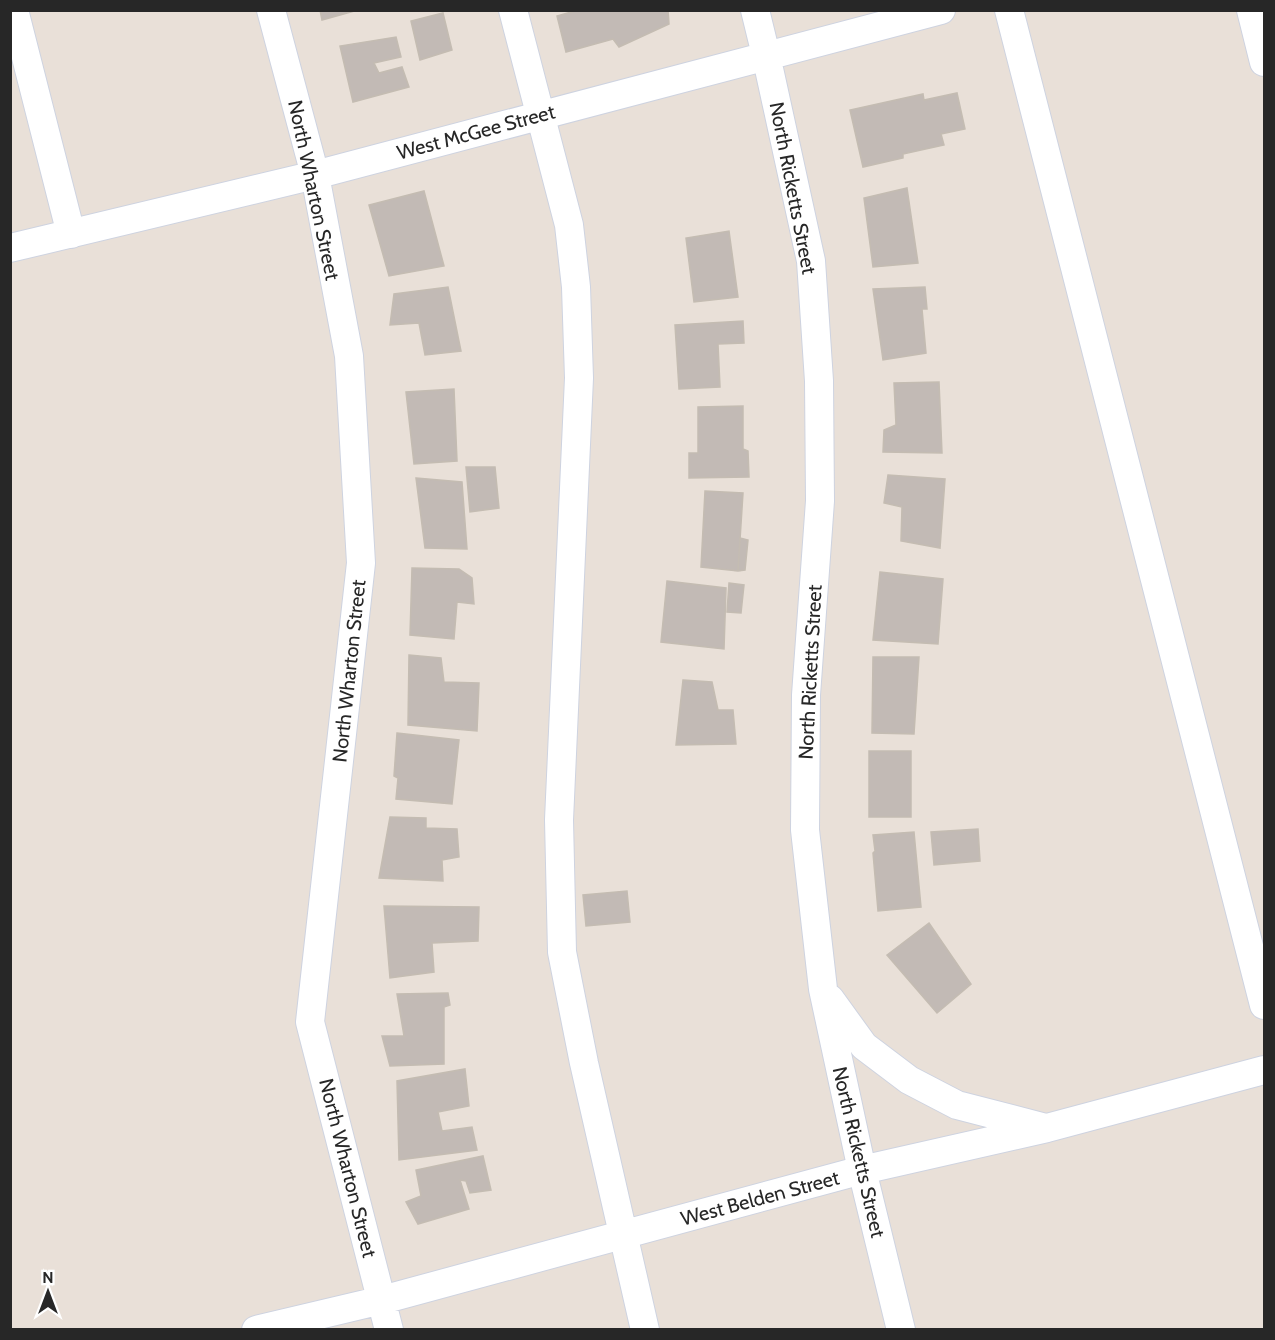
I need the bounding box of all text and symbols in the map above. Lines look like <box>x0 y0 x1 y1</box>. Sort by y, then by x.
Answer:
street label: North Wharton Street <box>283 98 345 283</box>
street label: West McGee Street <box>394 99 558 165</box>
street label: North Ricketts Street <box>765 100 822 276</box>
street label: North Wharton Street <box>327 578 371 764</box>
street label: North Ricketts Street <box>793 584 827 760</box>
street label: North Ricketts Street <box>828 1064 890 1240</box>
street label: North Wharton Street <box>314 1076 382 1260</box>
street label: West Belden Street <box>678 1165 842 1231</box>
north arrow <box>18 1262 78 1322</box>
text: N <box>42 1268 54 1287</box>

